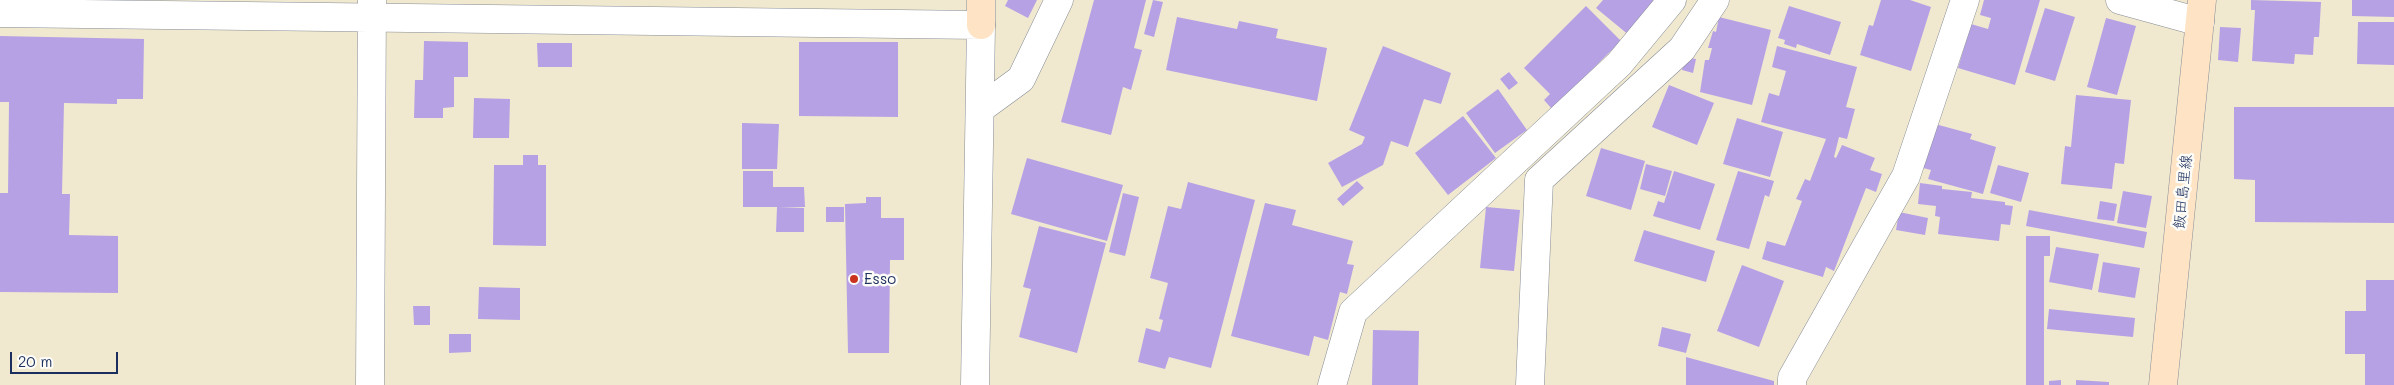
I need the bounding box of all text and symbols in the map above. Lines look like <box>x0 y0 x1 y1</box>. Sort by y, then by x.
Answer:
street label: 飯田島里線 <box>2170 154 2196 230</box>
place label: Esso <box>864 270 896 288</box>
marker: Esso <box>848 273 860 285</box>
scale bar <box>12 342 120 374</box>
text: 20 m <box>18 351 52 371</box>

